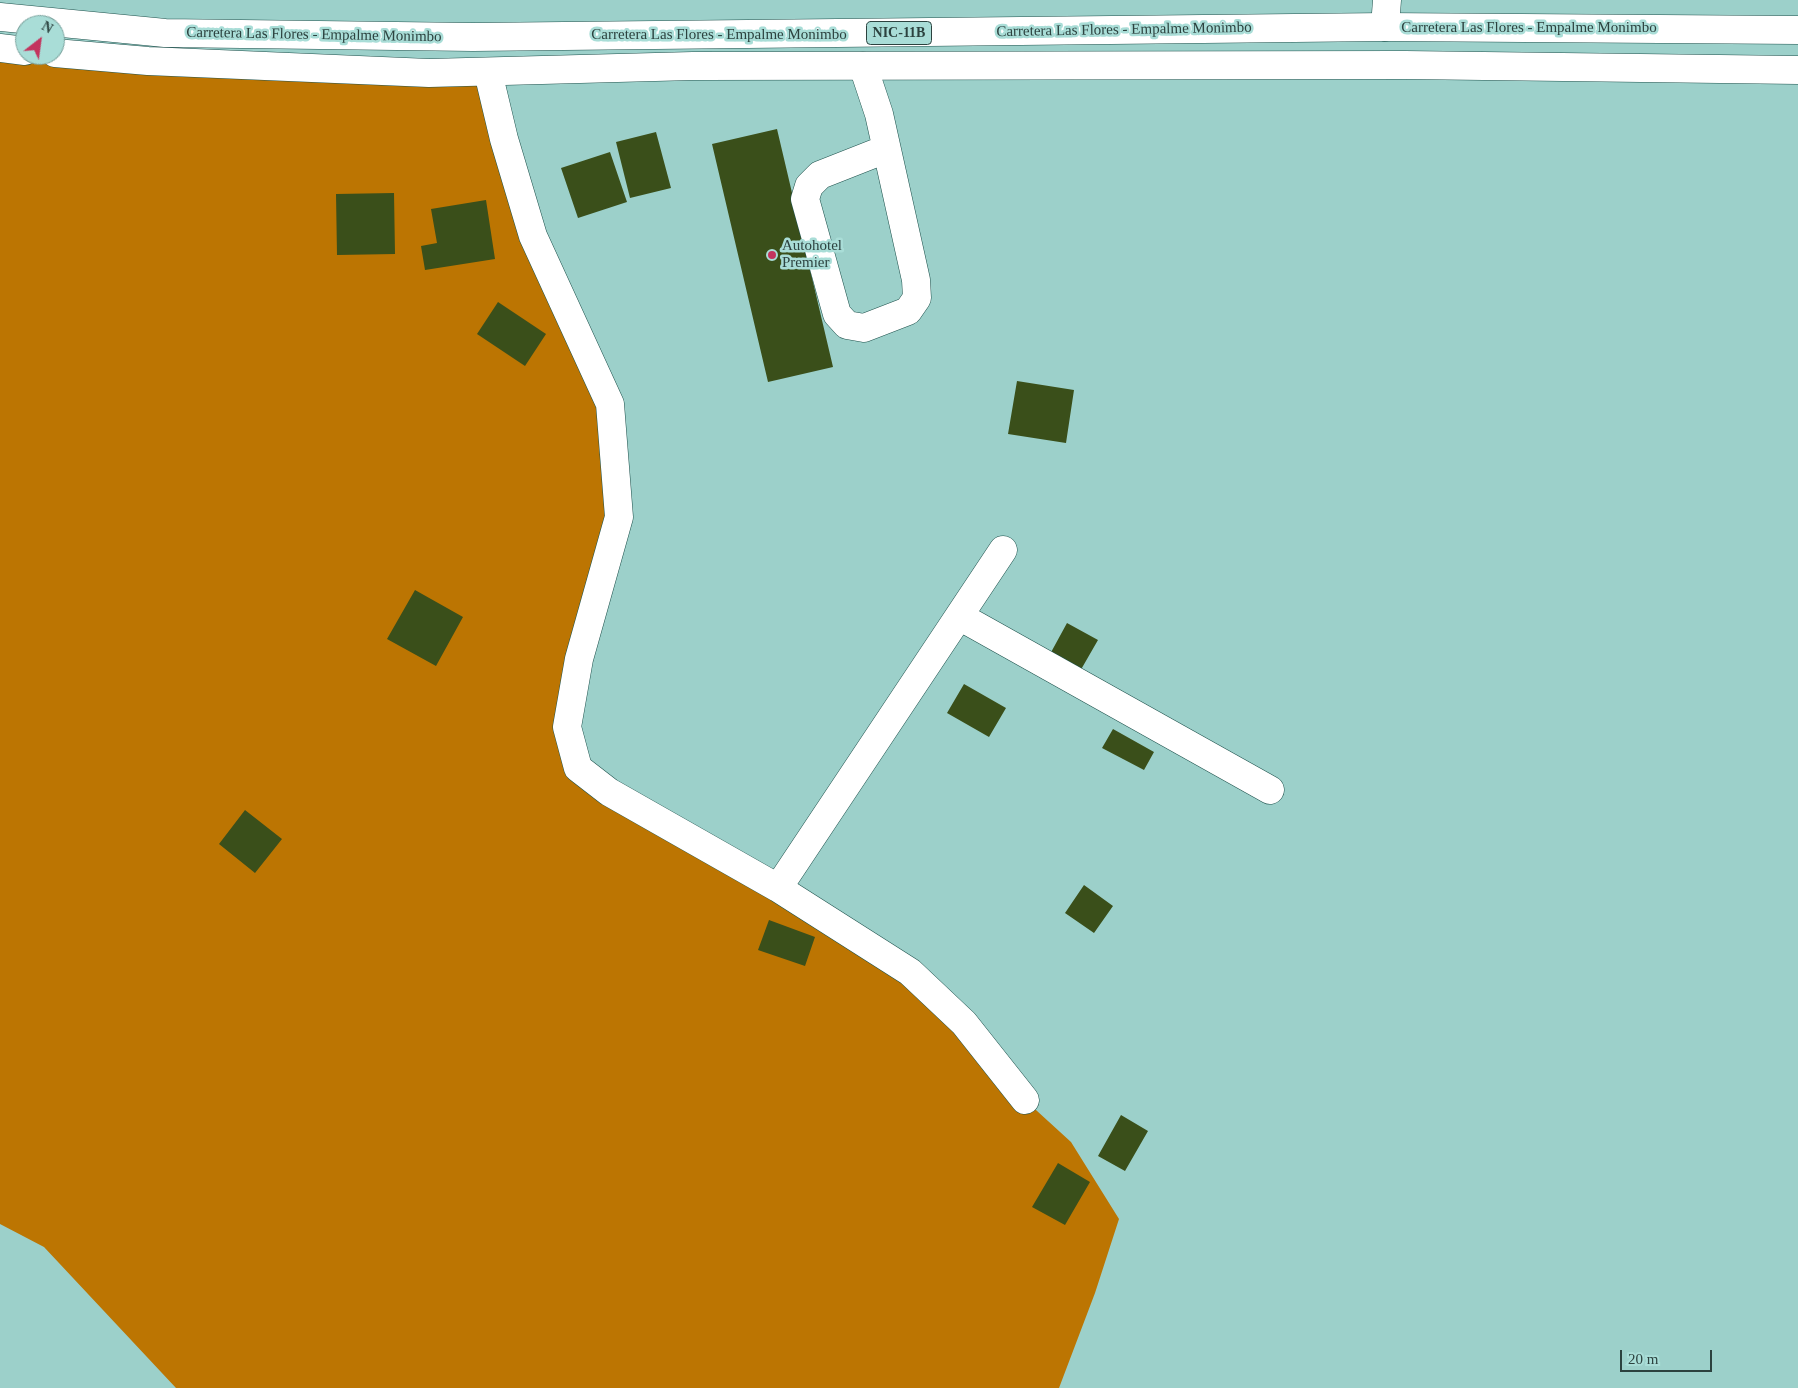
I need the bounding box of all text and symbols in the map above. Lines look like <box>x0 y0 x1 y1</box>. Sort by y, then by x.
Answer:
north arrow <box>15 15 65 65</box>
text: N <box>39 18 55 36</box>
street label: Carretera Las Flores - Empalme Monimbo <box>996 19 1252 41</box>
street label: Carretera Las Flores - Empalme Monimbo <box>1401 19 1657 37</box>
road number: NIC-11B <box>866 22 932 44</box>
street label: Carretera Las Flores - Empalme Monimbo <box>186 24 442 46</box>
street label: Carretera Las Flores - Empalme Monimbo <box>591 26 847 44</box>
place label: Autohotel Premier <box>782 237 842 272</box>
marker: Autohotel Premier <box>766 249 778 261</box>
scale bar <box>1623 1340 1716 1372</box>
text: 20 m <box>1628 1351 1658 1367</box>

